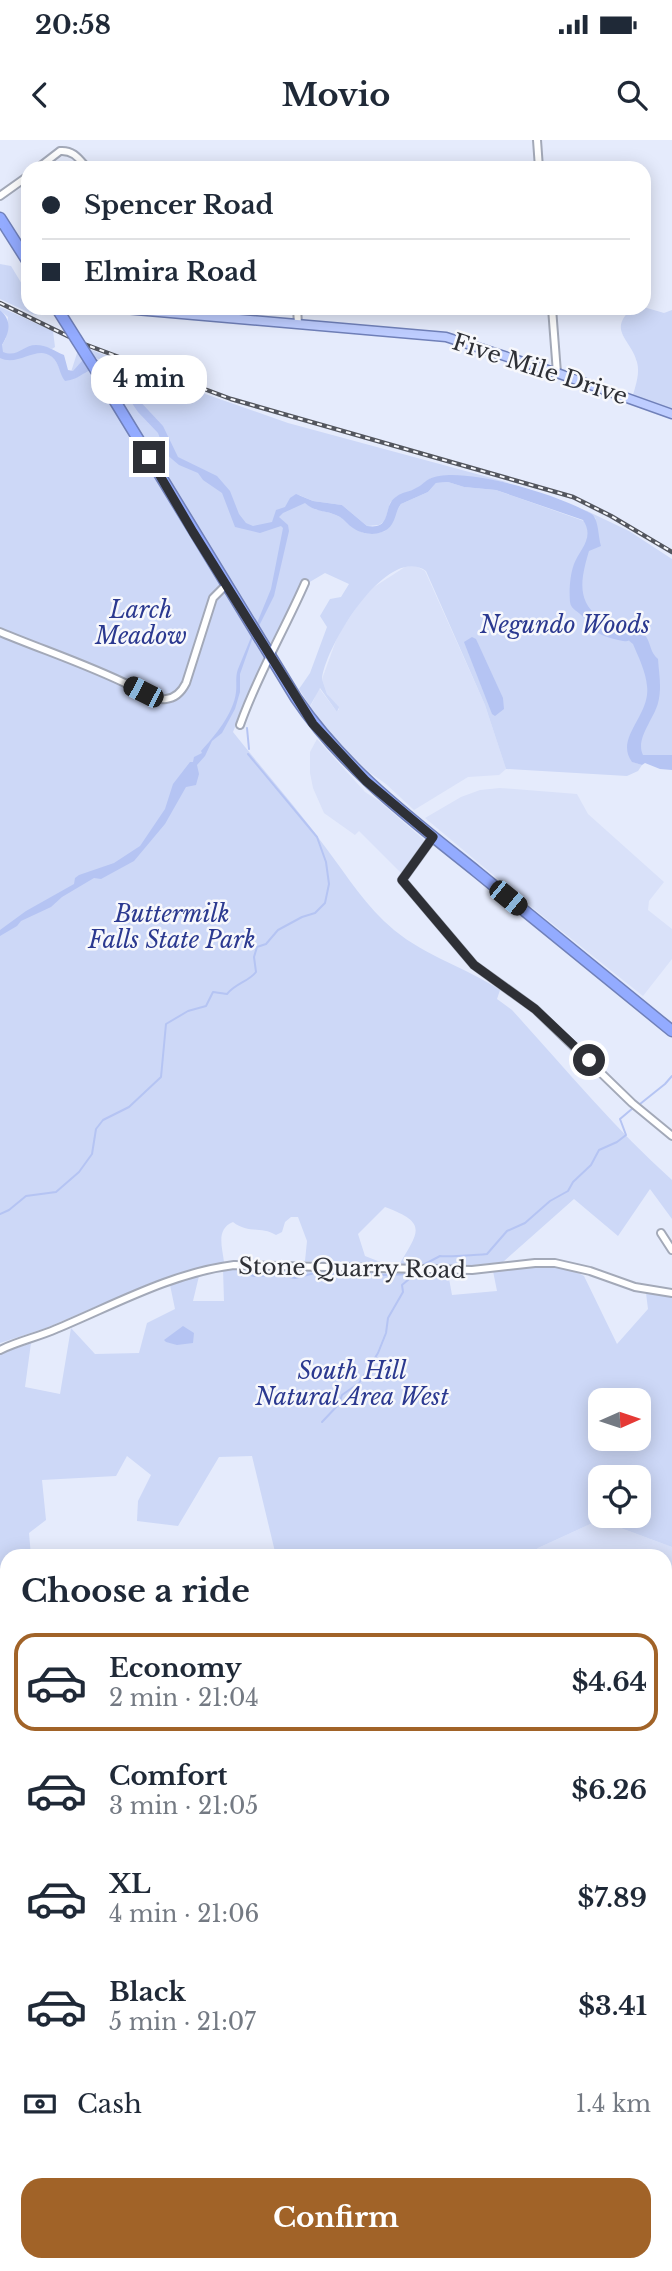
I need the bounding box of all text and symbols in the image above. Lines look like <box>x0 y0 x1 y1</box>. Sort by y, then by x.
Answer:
text: 20:58 <box>35 9 111 41</box>
text: Movio <box>282 75 390 115</box>
icon: back <box>21 76 59 114</box>
icon: search <box>613 76 651 114</box>
text: Spencer Road <box>84 189 274 221</box>
text: Elmira Road <box>84 256 257 288</box>
street label: Five Mile Drive <box>449 328 631 410</box>
callout: 4 min <box>91 356 207 404</box>
text: 4 min <box>113 365 185 393</box>
route end <box>133 441 165 473</box>
park label: Larch Meadow <box>94 596 187 650</box>
park label: Negundo Woods <box>479 611 650 639</box>
car <box>120 673 167 711</box>
car <box>486 877 531 919</box>
park label: Buttermilk Falls State Park <box>87 900 256 954</box>
route start <box>573 1044 605 1076</box>
street label: Stone Quarry Road <box>238 1252 466 1284</box>
park label: South Hill Natural Area West <box>254 1357 449 1411</box>
north arrow <box>588 1388 651 1451</box>
map controls <box>588 1388 651 1528</box>
button: locate <box>588 1465 651 1528</box>
text: Choose a ride <box>21 1571 250 1611</box>
icon: car <box>25 1651 88 1714</box>
text: Economy <box>109 1652 242 1684</box>
text: $4.64 <box>572 1666 647 1698</box>
text: 2 min · 21:04 <box>109 1684 259 1712</box>
icon: car <box>25 1759 88 1822</box>
text: Comfort <box>109 1760 227 1792</box>
text: $6.26 <box>572 1774 647 1806</box>
text: 3 min · 21:05 <box>109 1792 258 1820</box>
icon: car <box>25 1867 88 1930</box>
text: XL <box>109 1868 151 1900</box>
text: $7.89 <box>578 1882 647 1914</box>
text: 4 min · 21:06 <box>109 1900 259 1928</box>
icon: car <box>25 1975 88 2038</box>
text: Black <box>109 1976 186 2008</box>
text: $3.41 <box>578 1990 647 2022</box>
text: 5 min · 21:07 <box>109 2008 256 2036</box>
icon: cash <box>21 2085 59 2123</box>
text: Cash <box>77 2088 142 2120</box>
text: 1.4 km <box>576 2090 651 2118</box>
button: Confirm <box>21 2178 651 2258</box>

